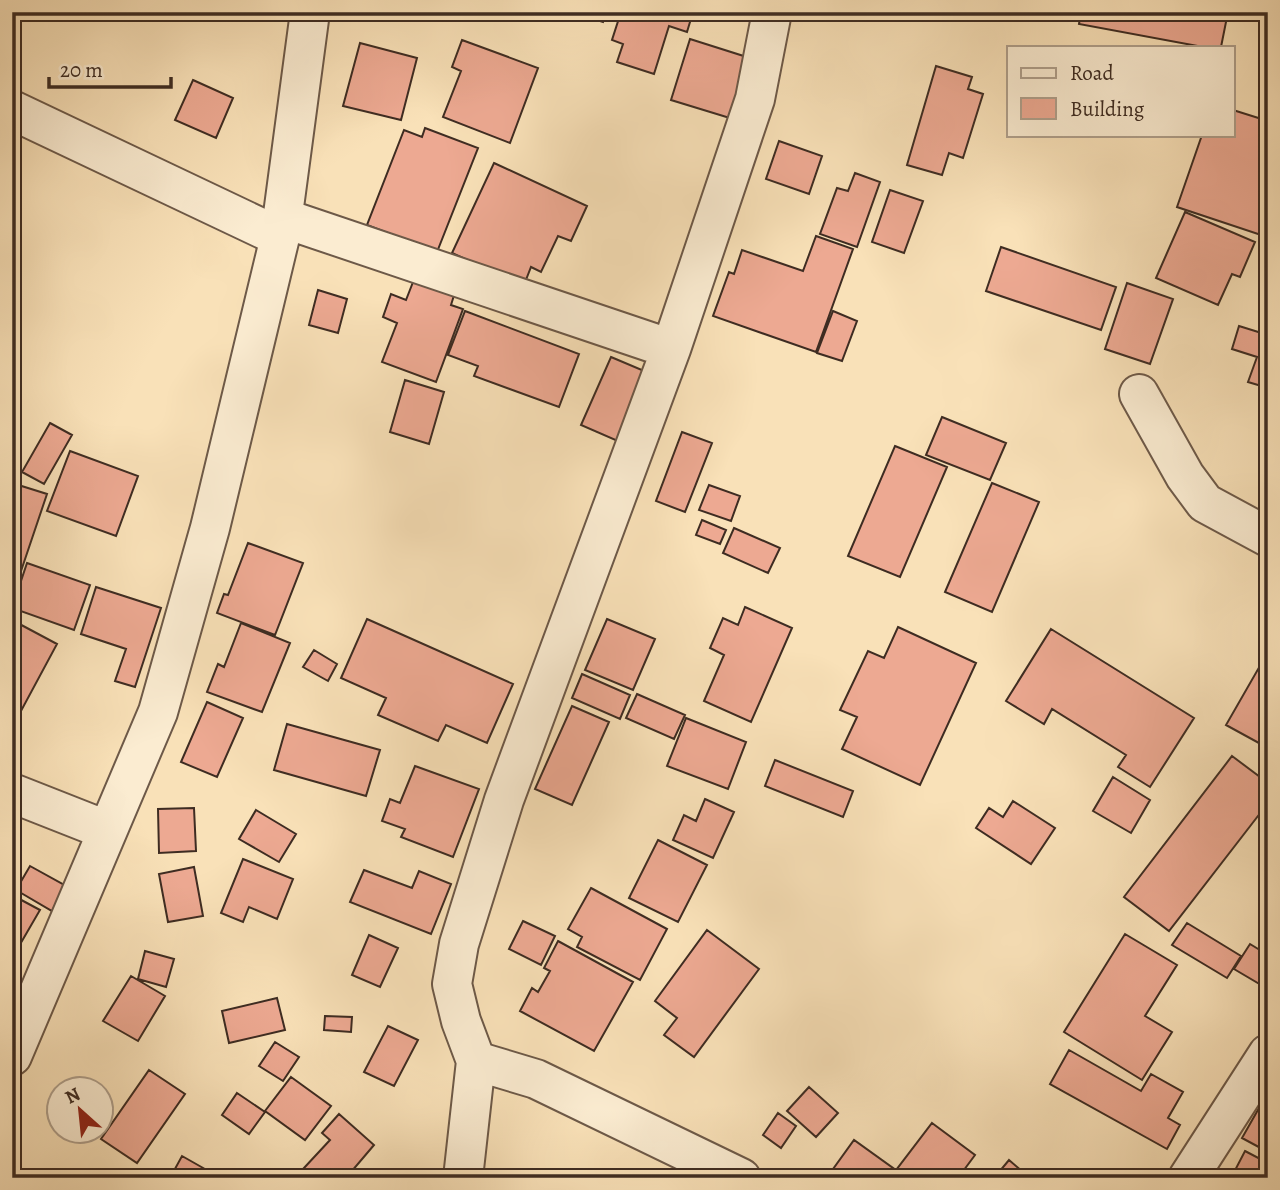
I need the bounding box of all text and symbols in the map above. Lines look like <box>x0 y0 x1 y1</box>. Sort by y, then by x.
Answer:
scale bar <box>49 46 172 90</box>
legend <box>1007 46 1234 136</box>
text: 20 m <box>60 56 103 84</box>
text: Road <box>1070 59 1114 87</box>
text: Building <box>1070 95 1145 123</box>
north arrow <box>46 1074 116 1144</box>
text: N <box>61 1081 85 1110</box>

